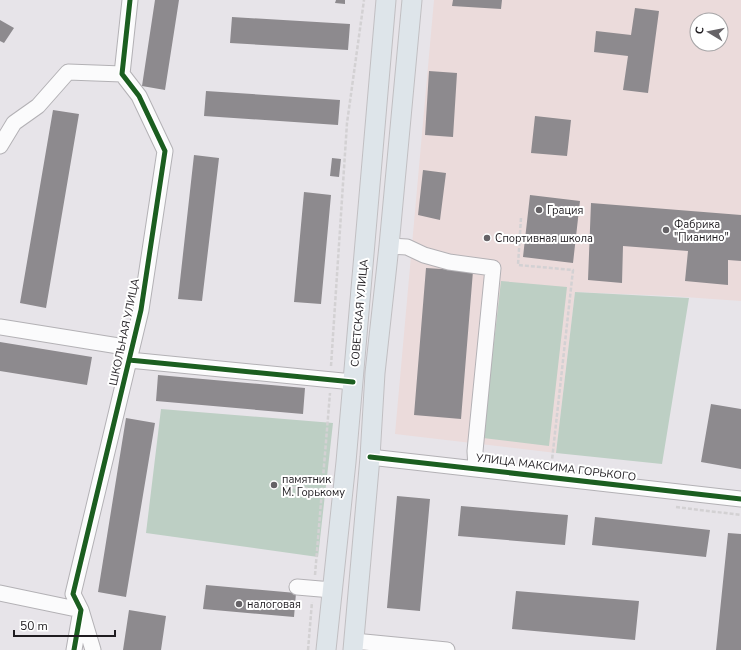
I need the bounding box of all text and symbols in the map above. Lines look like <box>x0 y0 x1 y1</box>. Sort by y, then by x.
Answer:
north arrow <box>689 12 729 52</box>
text: С <box>692 25 708 35</box>
place label: Грация <box>547 203 584 218</box>
marker: Грация <box>534 205 544 215</box>
place label: Фабрика "Пианино" <box>674 217 729 245</box>
marker: Фабрика "Пианино" <box>661 225 671 235</box>
place label: Спортивная школа <box>495 231 593 246</box>
marker: Спортивная школа <box>482 233 492 243</box>
street label: СОВЕТСКАЯ УЛИЦА <box>347 259 372 368</box>
street label: ШКОЛЬНАЯ УЛИЦА <box>106 277 143 387</box>
street label: УЛИЦА МАКСИМА ГОРЬКОГО <box>474 450 637 485</box>
place label: памятник М. Горькому <box>282 472 345 500</box>
marker: памятник М. Горькому <box>269 480 279 490</box>
place label: налоговая <box>247 597 301 612</box>
marker: налоговая <box>234 599 244 609</box>
scale bar <box>14 612 115 638</box>
text: 50 m <box>20 618 48 634</box>

